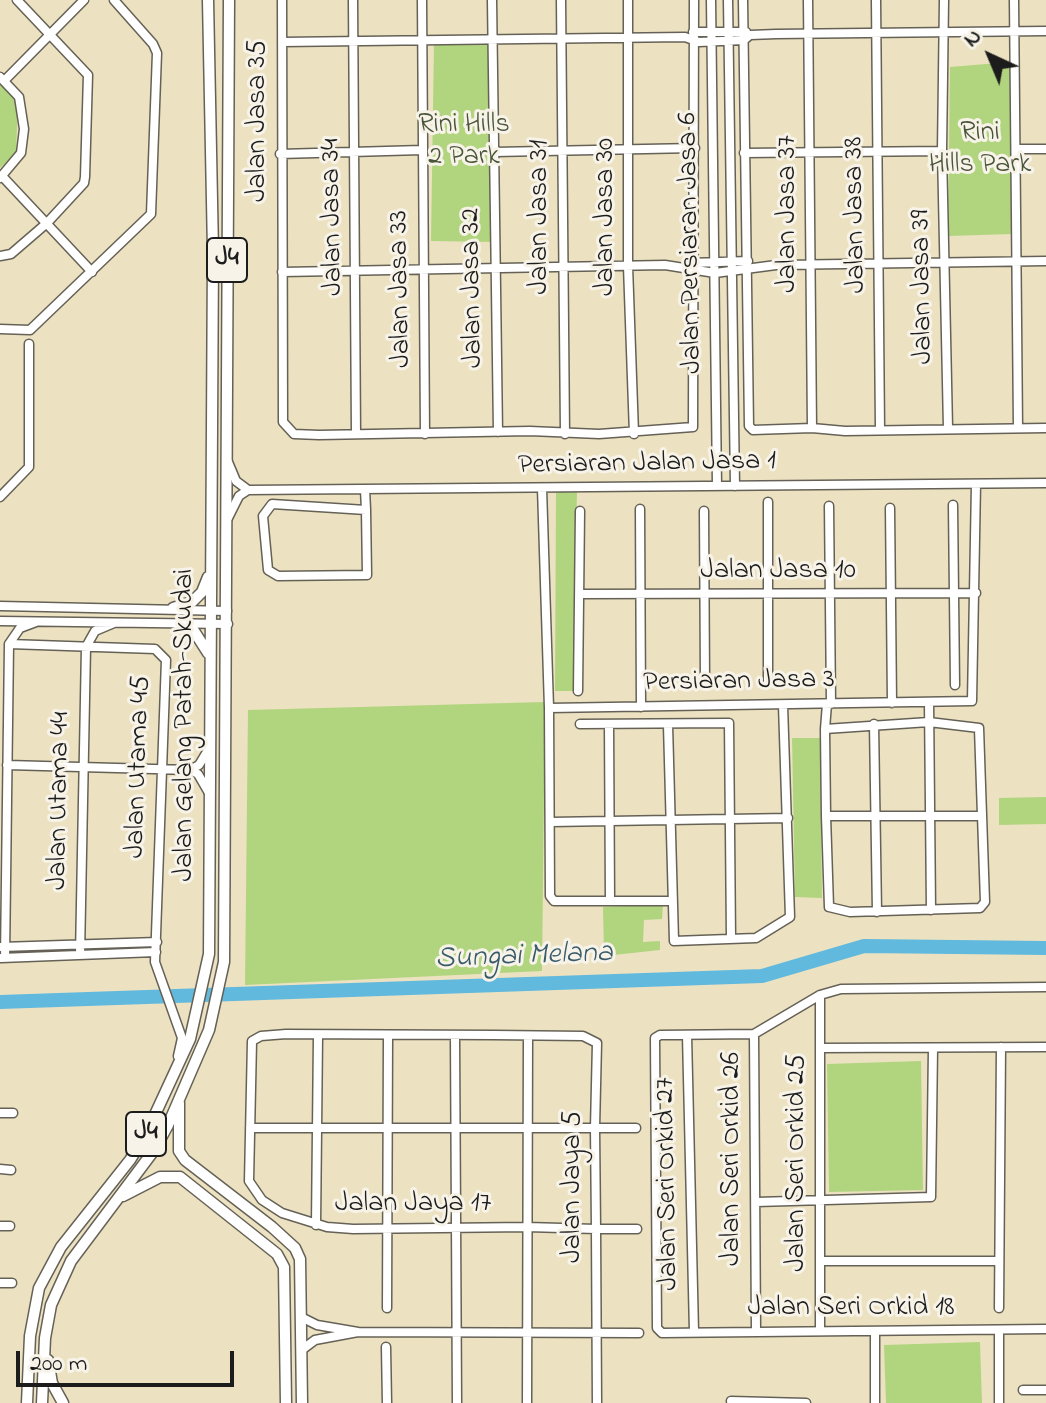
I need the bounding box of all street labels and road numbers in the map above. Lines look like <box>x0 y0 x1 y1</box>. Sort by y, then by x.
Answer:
street label: Jalan Jasa 35 <box>242 40 276 202</box>
street label: Jalan Persiaran Jasa 6 <box>673 112 711 374</box>
street label: Jalan Jasa 37 <box>772 135 806 293</box>
street label: Jalan Jasa 38 <box>839 136 875 294</box>
street label: Jalan Jasa 34 <box>316 138 352 296</box>
street label: Jalan Jasa 30 <box>590 138 624 296</box>
street label: Jalan Jasa 31 <box>524 139 558 295</box>
street label: Jalan Jasa 32 <box>456 208 492 368</box>
street label: Jalan Jasa 39 <box>906 209 942 365</box>
street label: Jalan Jasa 33 <box>384 210 420 368</box>
road number: J4 <box>207 238 247 282</box>
street label: Persiaran Jalan Jasa 1 <box>518 446 776 484</box>
street label: Jalan Jasa 10 <box>700 555 856 589</box>
street label: Jalan Gelang Patah-Skudai <box>169 569 203 881</box>
street label: Persiaran Jasa 3 <box>643 665 835 701</box>
street label: Jalan Utama 45 <box>120 675 160 859</box>
street label: Jalan Utama 44 <box>43 711 79 891</box>
street label: Jalan Seri Orkid 26 <box>716 1052 750 1266</box>
street label: Jalan Seri Orkid 25 <box>781 1054 815 1272</box>
street label: Jalan Seri Orkid 27 <box>650 1077 688 1291</box>
street label: Jalan Jaya 5 <box>557 1111 591 1263</box>
road number: J4 <box>126 1112 166 1156</box>
street label: Jalan Jaya 17 <box>335 1188 491 1222</box>
street label: Jalan Seri Orkid 18 <box>747 1292 955 1326</box>

